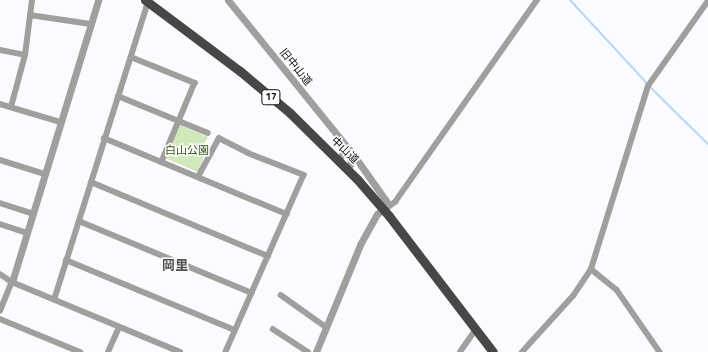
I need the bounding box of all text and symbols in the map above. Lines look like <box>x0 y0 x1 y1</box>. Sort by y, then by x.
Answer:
street label: 旧中山道 <box>277 46 315 88</box>
road number: 17 <box>261 89 281 105</box>
street label: 中山道 <box>329 134 361 166</box>
park label: 白山公園 <box>165 143 209 157</box>
district label: 岡里 <box>162 257 188 273</box>

